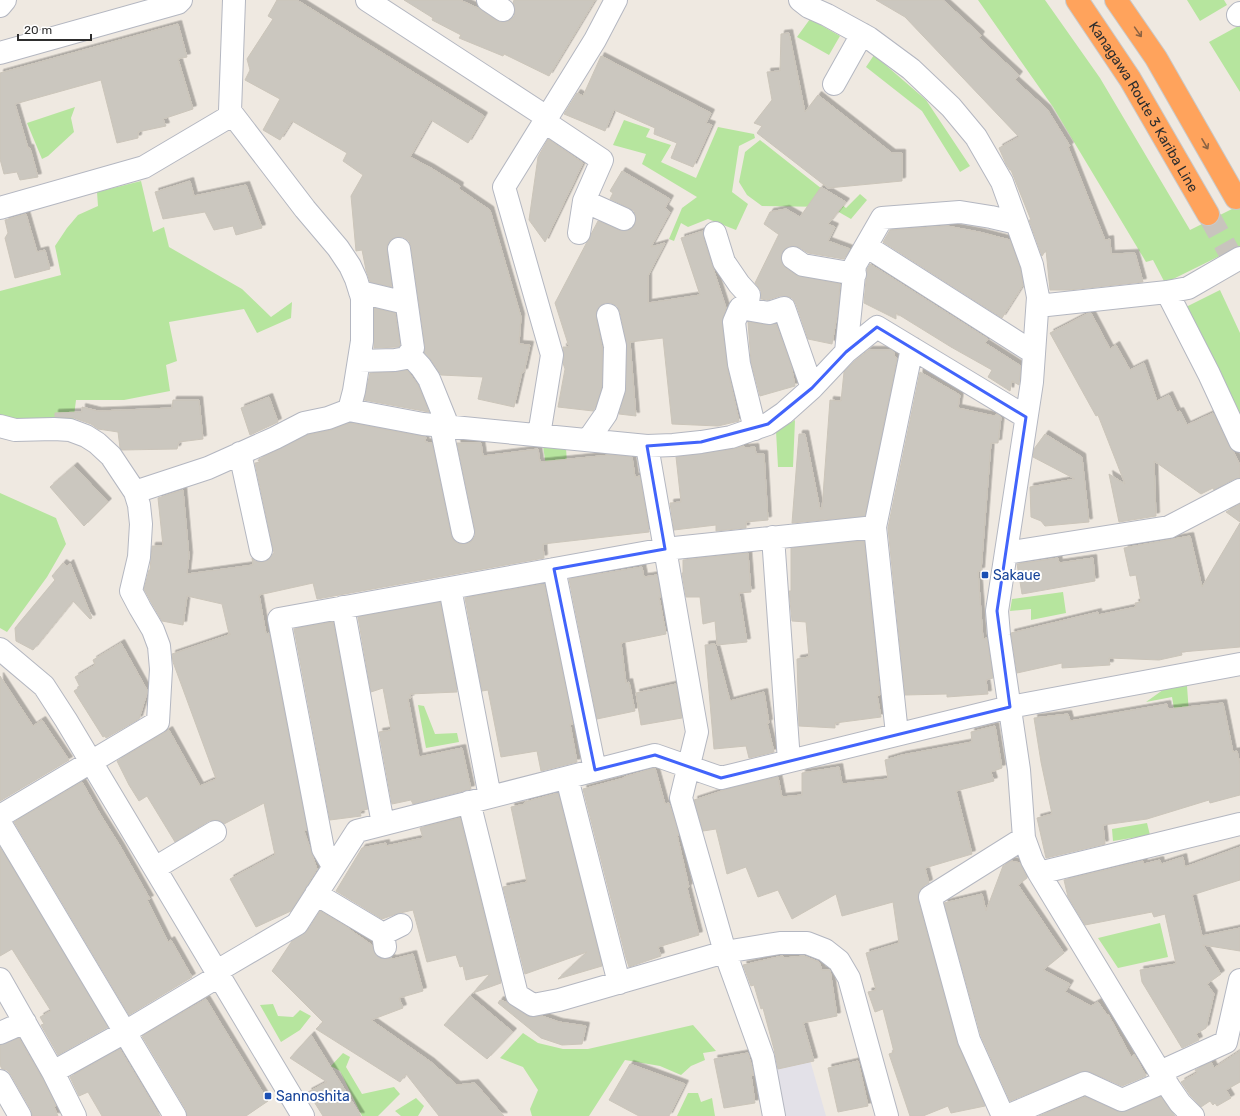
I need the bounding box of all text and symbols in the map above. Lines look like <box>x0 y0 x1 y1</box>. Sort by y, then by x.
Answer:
scale bar <box>18 16 91 42</box>
street label: Kanagawa Route 3 Kariba Line <box>1085 18 1202 195</box>
text: 20 m <box>24 23 52 37</box>
one-way arrow <box>1134 26 1142 37</box>
one-way arrow <box>1201 138 1209 150</box>
place label: Sakaue <box>993 567 1041 584</box>
marker: Sakaue <box>980 570 990 580</box>
place label: Sannoshita <box>276 1088 350 1105</box>
marker: Sannoshita <box>263 1091 273 1101</box>

